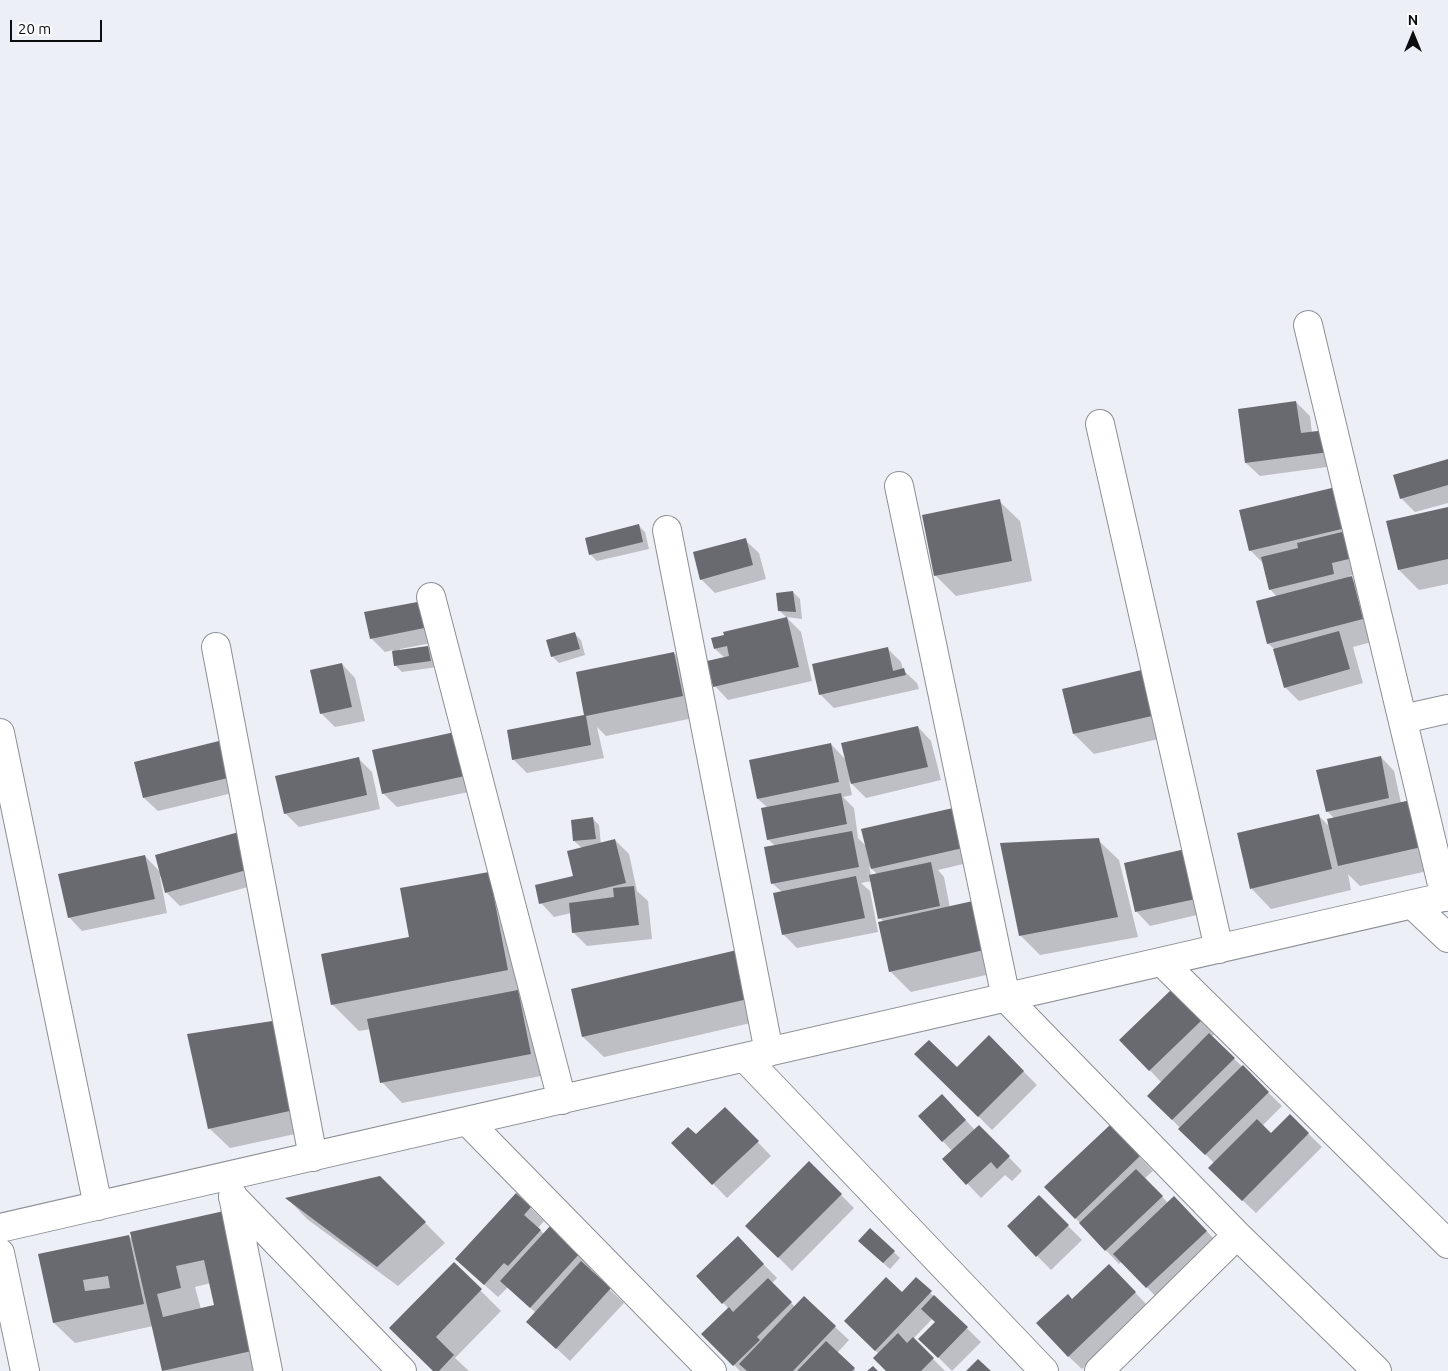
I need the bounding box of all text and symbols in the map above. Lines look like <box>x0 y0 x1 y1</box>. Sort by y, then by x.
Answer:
scale bar <box>12 10 105 42</box>
north arrow <box>1388 10 1438 60</box>
text: N <box>1408 12 1418 28</box>
text: 20 m <box>18 20 51 37</box>

